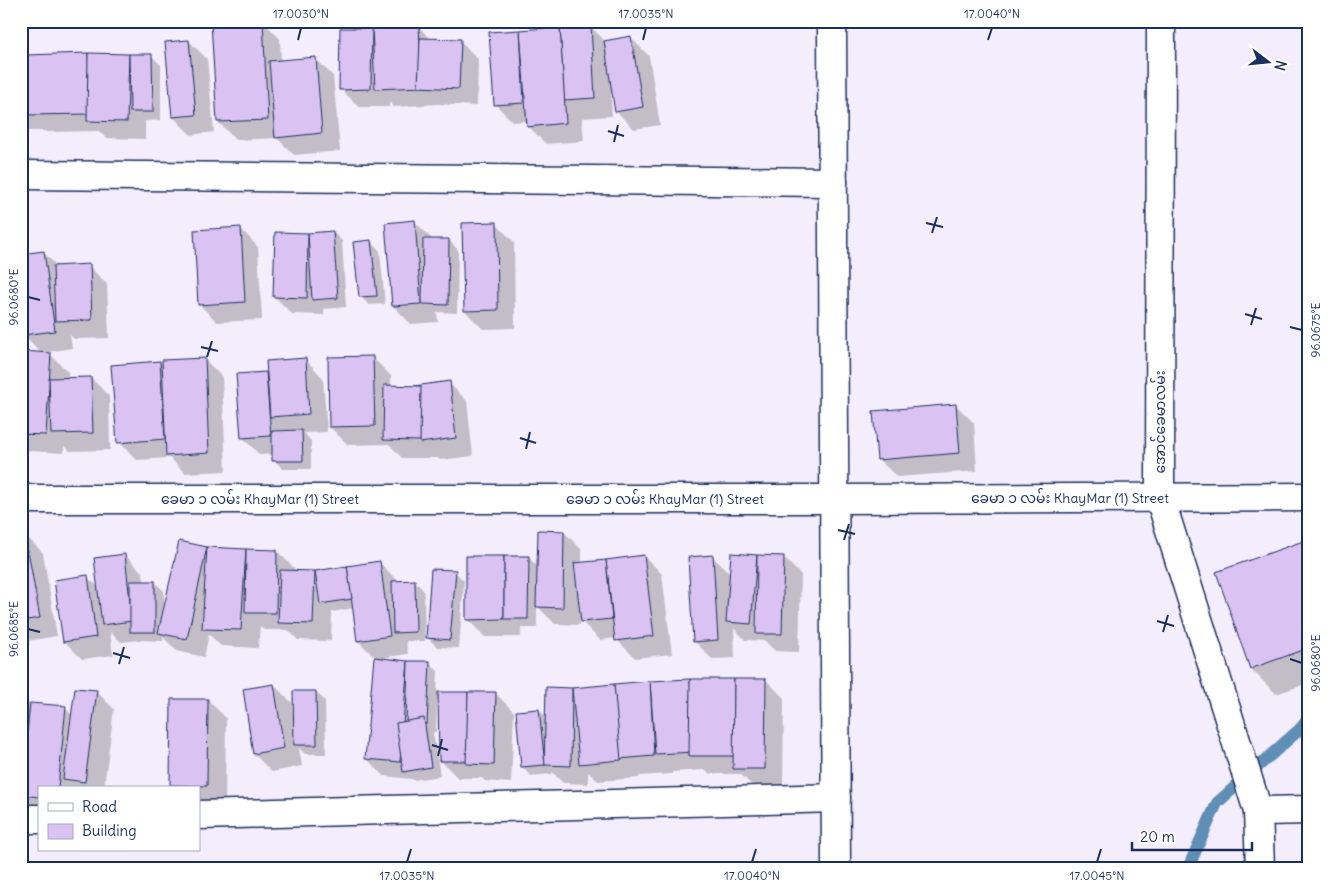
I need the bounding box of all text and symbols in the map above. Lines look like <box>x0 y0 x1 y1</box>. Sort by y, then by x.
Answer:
text: 17.0030°N <box>273 6 329 21</box>
text: 17.0035°N <box>619 6 673 21</box>
text: 17.0040°N <box>964 6 1020 21</box>
north arrow <box>1242 38 1292 88</box>
text: N <box>1271 58 1290 73</box>
text: 96.0680°E <box>6 268 21 326</box>
text: 96.0675°E <box>1308 303 1323 357</box>
street label: အောင်ခေမာလမ်း <box>1150 370 1169 474</box>
street label: ခေမာ ၁ လမ်း KhayMar (1) Street <box>971 488 1169 507</box>
street label: ခေမာ ၁ လမ်း KhayMar (1) Street <box>161 489 359 508</box>
street label: ခေမာ ၁ လမ်း KhayMar (1) Street <box>566 489 764 508</box>
text: 96.0685°E <box>6 601 21 657</box>
text: 96.0680°E <box>1308 634 1323 692</box>
legend <box>38 786 200 852</box>
text: Road <box>82 797 117 816</box>
scale bar <box>1132 819 1252 851</box>
text: Building <box>82 821 137 840</box>
text: 20 m <box>1140 827 1175 846</box>
text: 17.0035°N <box>380 868 434 883</box>
text: 17.0040°N <box>724 868 780 883</box>
text: 17.0045°N <box>1069 868 1125 883</box>

